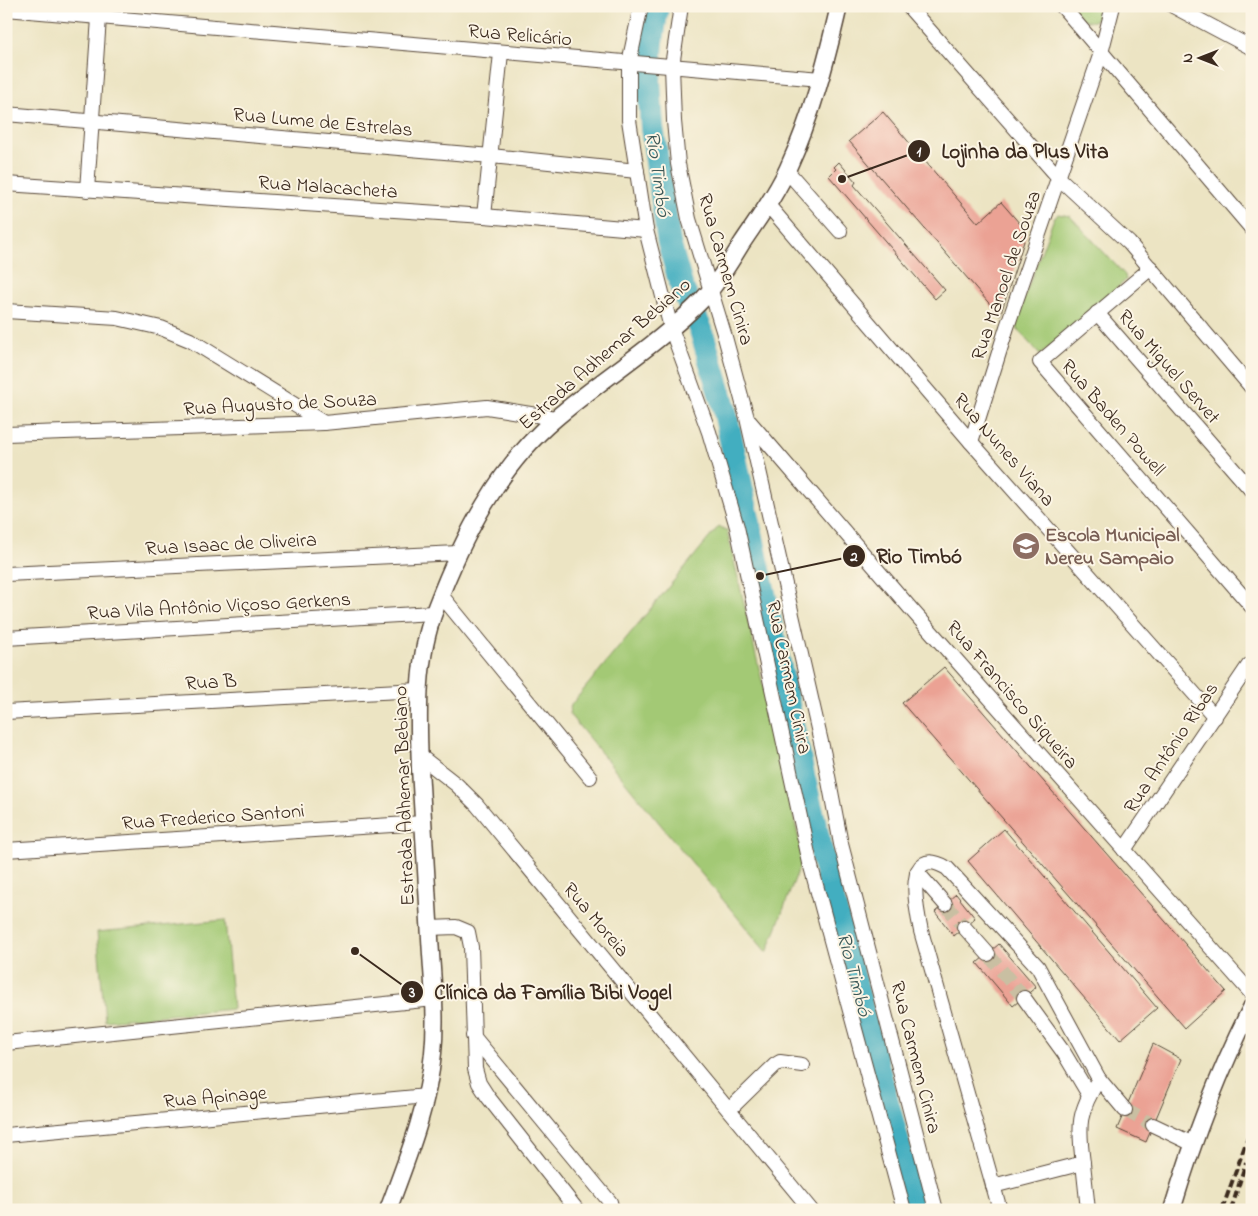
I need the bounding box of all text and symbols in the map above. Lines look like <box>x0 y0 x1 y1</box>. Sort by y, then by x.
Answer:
street label: Rua Relicário <box>467 17 573 55</box>
north arrow <box>1176 32 1226 82</box>
text: N <box>1178 53 1199 63</box>
street label: Rua Lume de Estrelas <box>232 101 414 146</box>
water label: Rio Timbó <box>636 130 678 220</box>
callout: Lojinha da Plus Vita <box>907 133 1119 169</box>
text: Lojinha da Plus Vita <box>942 138 1108 168</box>
text: 1 <box>917 141 922 163</box>
street label: Rua Malacacheta <box>257 169 399 208</box>
street label: Rua Manoel de Souza <box>965 187 1050 365</box>
street label: Rua Carmem Cinira <box>689 191 760 349</box>
street label: Estrada Adhemar Bebiano <box>513 272 698 438</box>
street label: Rua Miguel Servet <box>1109 304 1226 432</box>
street label: Rua Baden Powell <box>1053 354 1171 484</box>
street label: Rua Augusto de Souza <box>183 386 378 426</box>
street label: Rua Nunes Viana <box>945 387 1061 514</box>
place label: Escola Municipal Nereu Sampaio <box>1045 522 1180 574</box>
street label: Rua Isaac de Oliveira <box>145 527 318 564</box>
school or university icon: Escola Municipal Nereu Sampaio <box>1011 531 1041 561</box>
callout: Rio Timbó <box>841 538 972 574</box>
text: Rio Timbó <box>876 543 962 573</box>
text: 2 <box>849 546 858 568</box>
street label: Rua Vila Antônio Viçoso Gerkens <box>87 586 352 629</box>
street label: Rua Carmem Cinira <box>757 598 818 757</box>
street label: Rua Francisco Siqueira <box>938 615 1084 777</box>
street label: Rua B <box>185 668 238 699</box>
street label: Rua Antônio Ribas <box>1117 677 1227 820</box>
street label: Estrada Adhemar Bebiano <box>387 685 424 906</box>
street label: Rua Frederico Santoni <box>121 798 306 839</box>
street label: Rua Moreia <box>555 877 635 965</box>
water label: Rio Timbó <box>827 929 879 1021</box>
callout: Clínica da Família Bibi Vogel <box>399 974 682 1010</box>
street label: Rua Carmem Cinira <box>882 978 948 1137</box>
text: Clínica da Família Bibi Vogel <box>434 979 672 1011</box>
text: 3 <box>408 982 415 1004</box>
street label: Rua Apinage <box>162 1080 268 1118</box>

